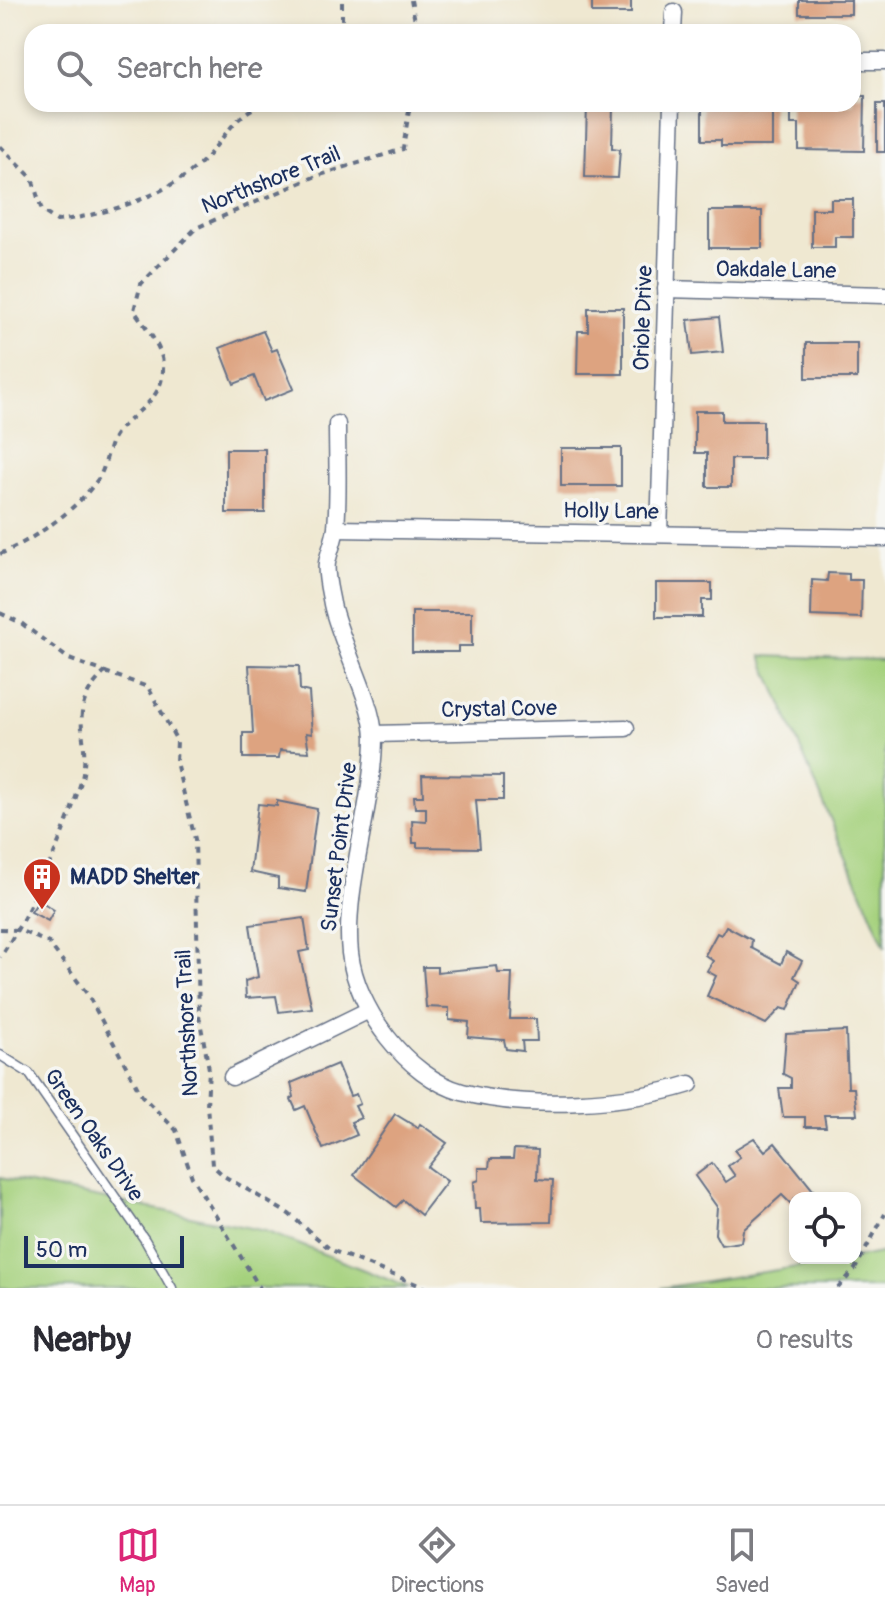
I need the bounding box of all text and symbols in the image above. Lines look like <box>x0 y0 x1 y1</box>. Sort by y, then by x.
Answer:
search box <box>24 24 861 112</box>
icon: search <box>52 46 96 90</box>
text: Search here <box>116 50 263 87</box>
street label: Northshore Trail <box>197 139 345 221</box>
street label: Oakdale Lane <box>715 255 837 285</box>
street label: Oriole Drive <box>627 265 659 371</box>
street label: Holly Lane <box>563 496 659 526</box>
street label: Crystal Cove <box>441 694 557 724</box>
street label: Sunset Point Drive <box>315 760 363 933</box>
building icon: MADD Shelter <box>21 856 63 911</box>
place label: MADD Shelter <box>70 863 200 891</box>
street label: Northshore Trail <box>169 949 205 1097</box>
street label: Green Oaks Drive <box>38 1063 150 1207</box>
map controls <box>789 1192 861 1264</box>
button: locate <box>789 1192 861 1264</box>
scale bar <box>24 1232 184 1268</box>
text: 50 m <box>36 1236 87 1264</box>
text: Nearby <box>32 1319 131 1362</box>
text: 0 results <box>756 1324 853 1356</box>
tab: Map <box>116 1523 160 1599</box>
tab: Directions <box>391 1523 484 1599</box>
tab: Saved <box>715 1523 769 1599</box>

